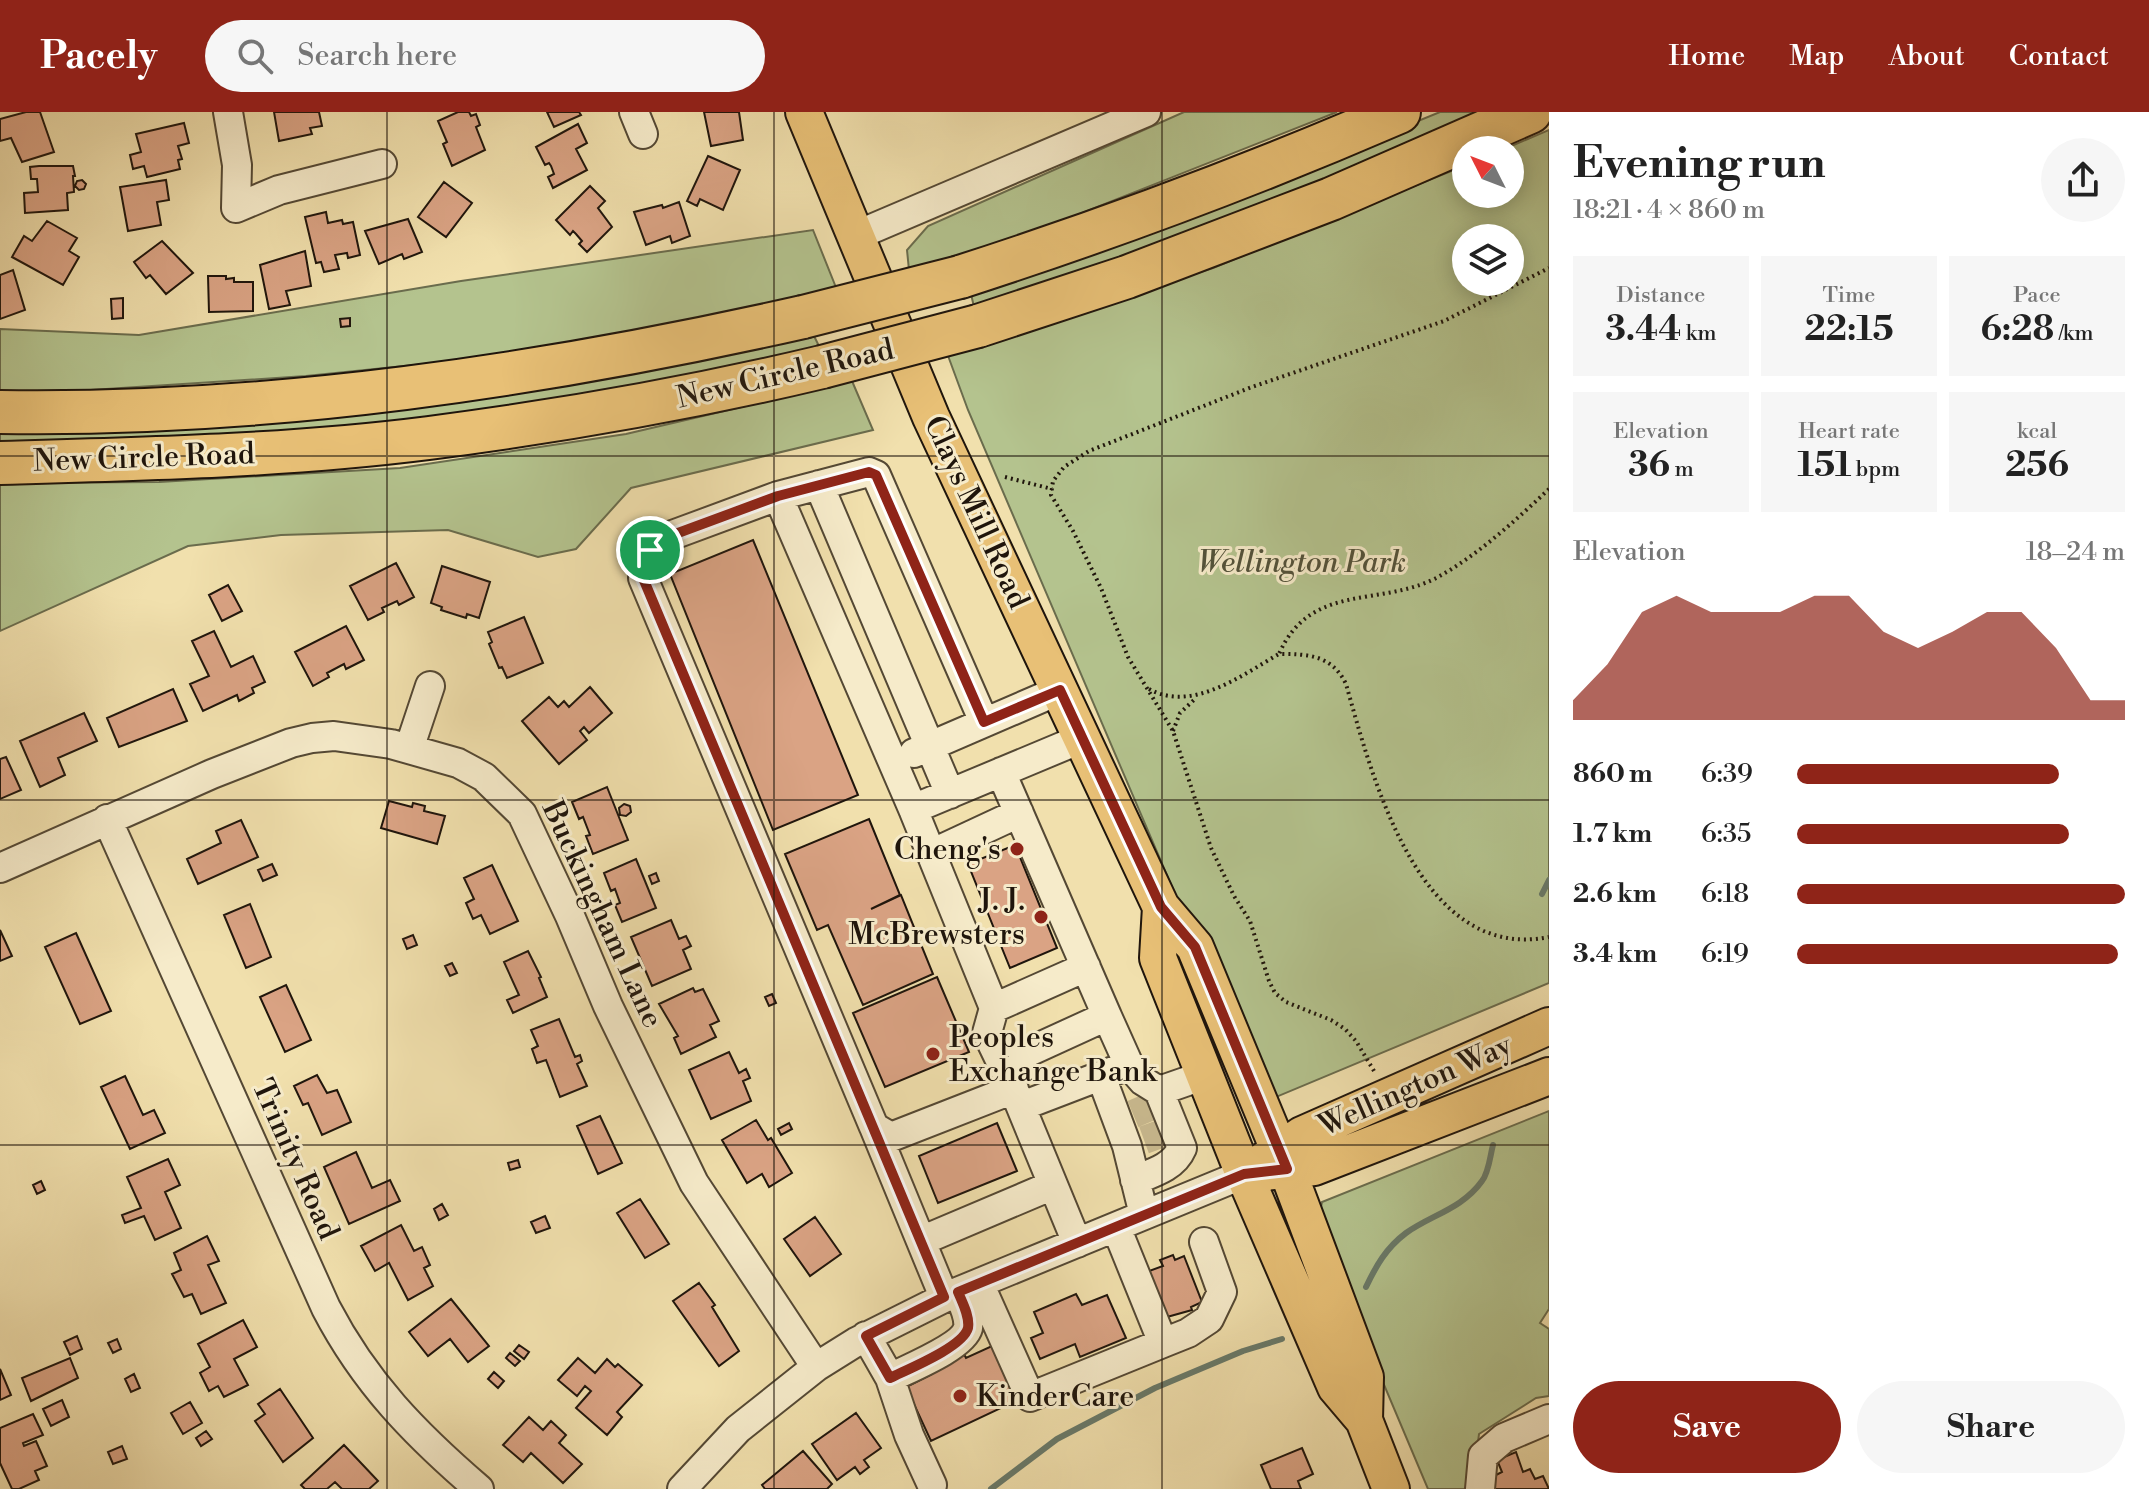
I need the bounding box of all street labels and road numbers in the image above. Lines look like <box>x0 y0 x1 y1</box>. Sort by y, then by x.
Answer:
street label: New Circle Road <box>673 331 897 417</box>
street label: Clays Mill Road <box>915 410 1037 615</box>
street label: New Circle Road <box>33 435 255 481</box>
street label: Buckingham Lane <box>532 794 671 1034</box>
street label: Wellington Way <box>1312 1026 1518 1146</box>
street label: Trinity Road <box>243 1073 347 1246</box>

